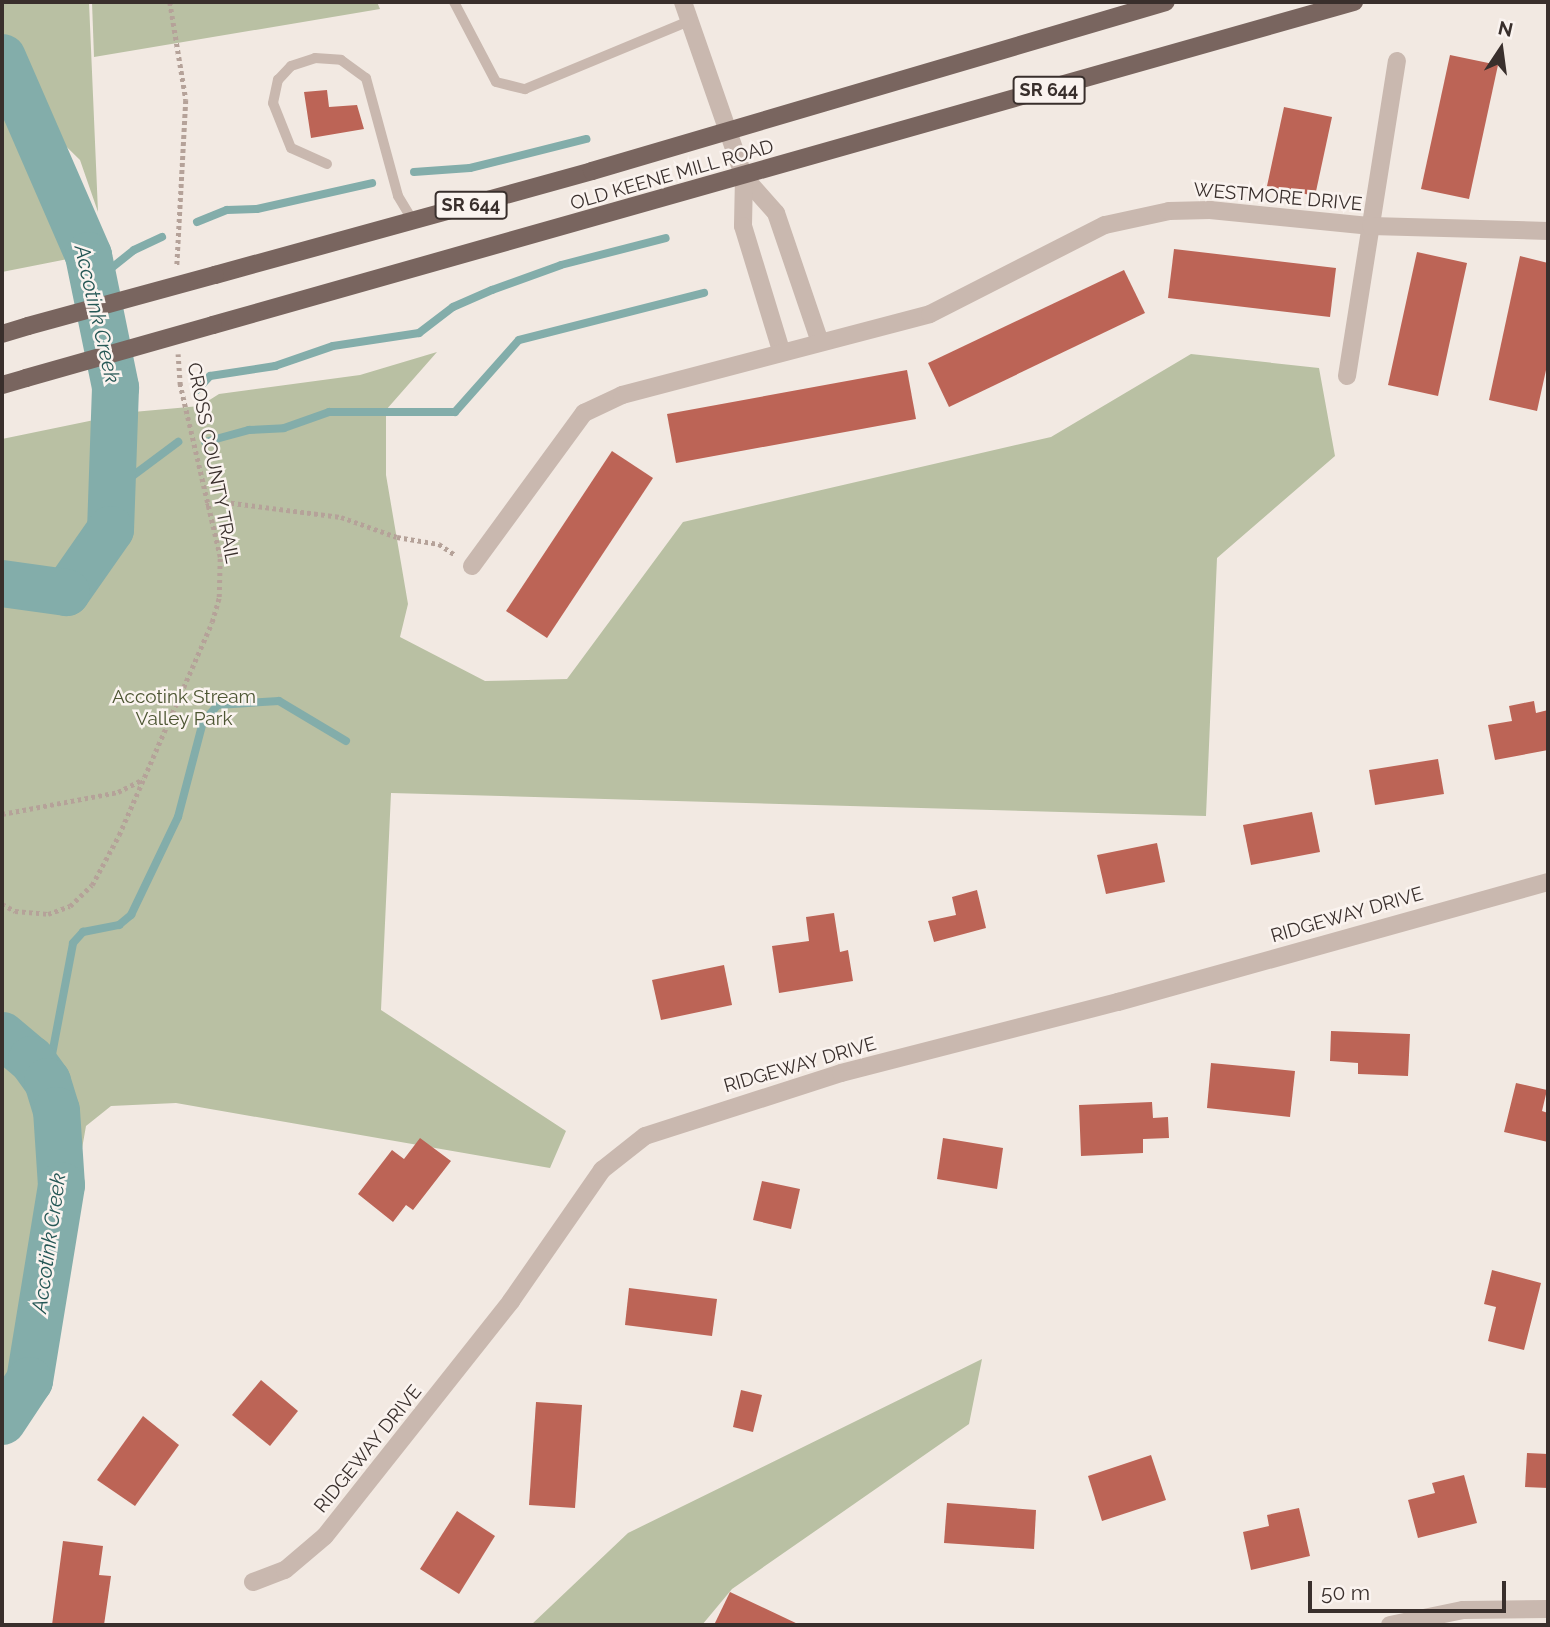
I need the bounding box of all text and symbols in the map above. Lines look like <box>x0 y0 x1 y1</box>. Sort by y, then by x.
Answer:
north arrow <box>1466 14 1536 84</box>
text: N <box>1496 16 1515 41</box>
road number: SR 644 <box>1012 76 1086 104</box>
street label: OLD KEENE MILL ROAD <box>567 135 777 215</box>
street label: WESTMORE DRIVE <box>1193 178 1363 216</box>
road number: SR 644 <box>434 190 508 220</box>
water label: Accotink Creek <box>69 242 125 386</box>
street label: CROSS COUNTY TRAIL <box>182 360 244 566</box>
park label: Accotink Stream Valley Park <box>112 686 256 730</box>
street label: RIDGEWAY DRIVE <box>1268 882 1426 948</box>
street label: RIDGEWAY DRIVE <box>721 1032 879 1098</box>
water label: Accotink Creek <box>27 1171 71 1315</box>
street label: RIDGEWAY DRIVE <box>309 1380 427 1518</box>
scale bar <box>1312 1568 1510 1612</box>
text: 50 m <box>1321 1580 1370 1605</box>

